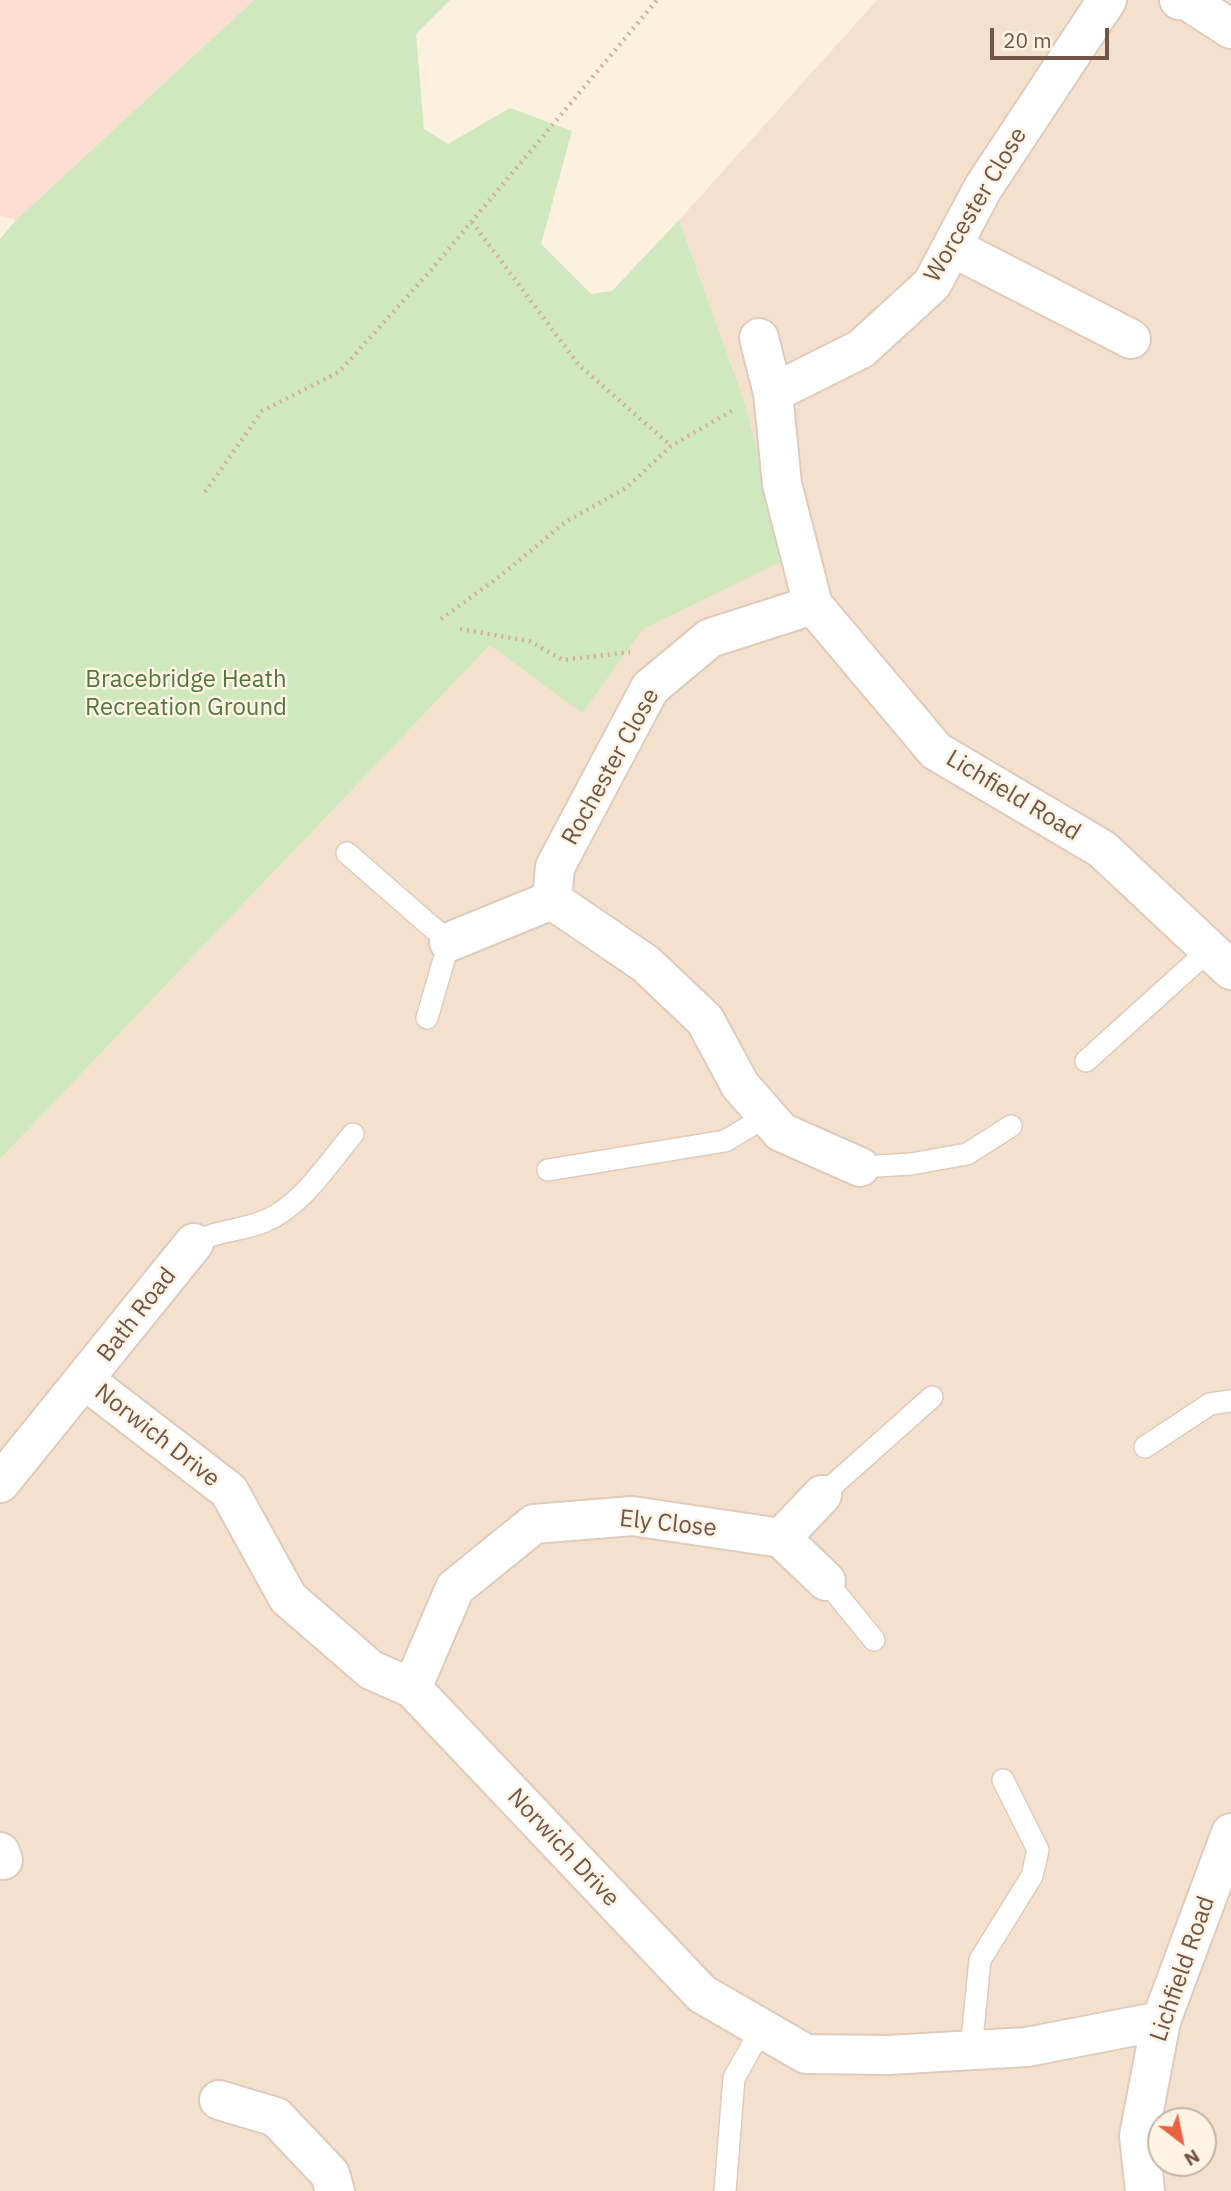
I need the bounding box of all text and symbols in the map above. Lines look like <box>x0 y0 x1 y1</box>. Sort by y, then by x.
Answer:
scale bar <box>993 14 1112 58</box>
text: 20 m <box>1003 26 1052 54</box>
street label: Worcester Close <box>918 122 1034 288</box>
park label: Bracebridge Heath Recreation Ground <box>85 666 287 722</box>
street label: Rochester Close <box>556 684 666 850</box>
street label: Lichfield Road <box>941 745 1085 847</box>
street label: Bath Road <box>91 1262 183 1368</box>
street label: Norwich Drive <box>89 1378 225 1494</box>
street label: Ely Close <box>618 1505 718 1543</box>
street label: Norwich Drive <box>501 1783 625 1913</box>
street label: Lichfield Road <box>1145 1893 1221 2045</box>
north arrow <box>1147 2107 1217 2177</box>
text: N <box>1180 2144 1204 2172</box>

